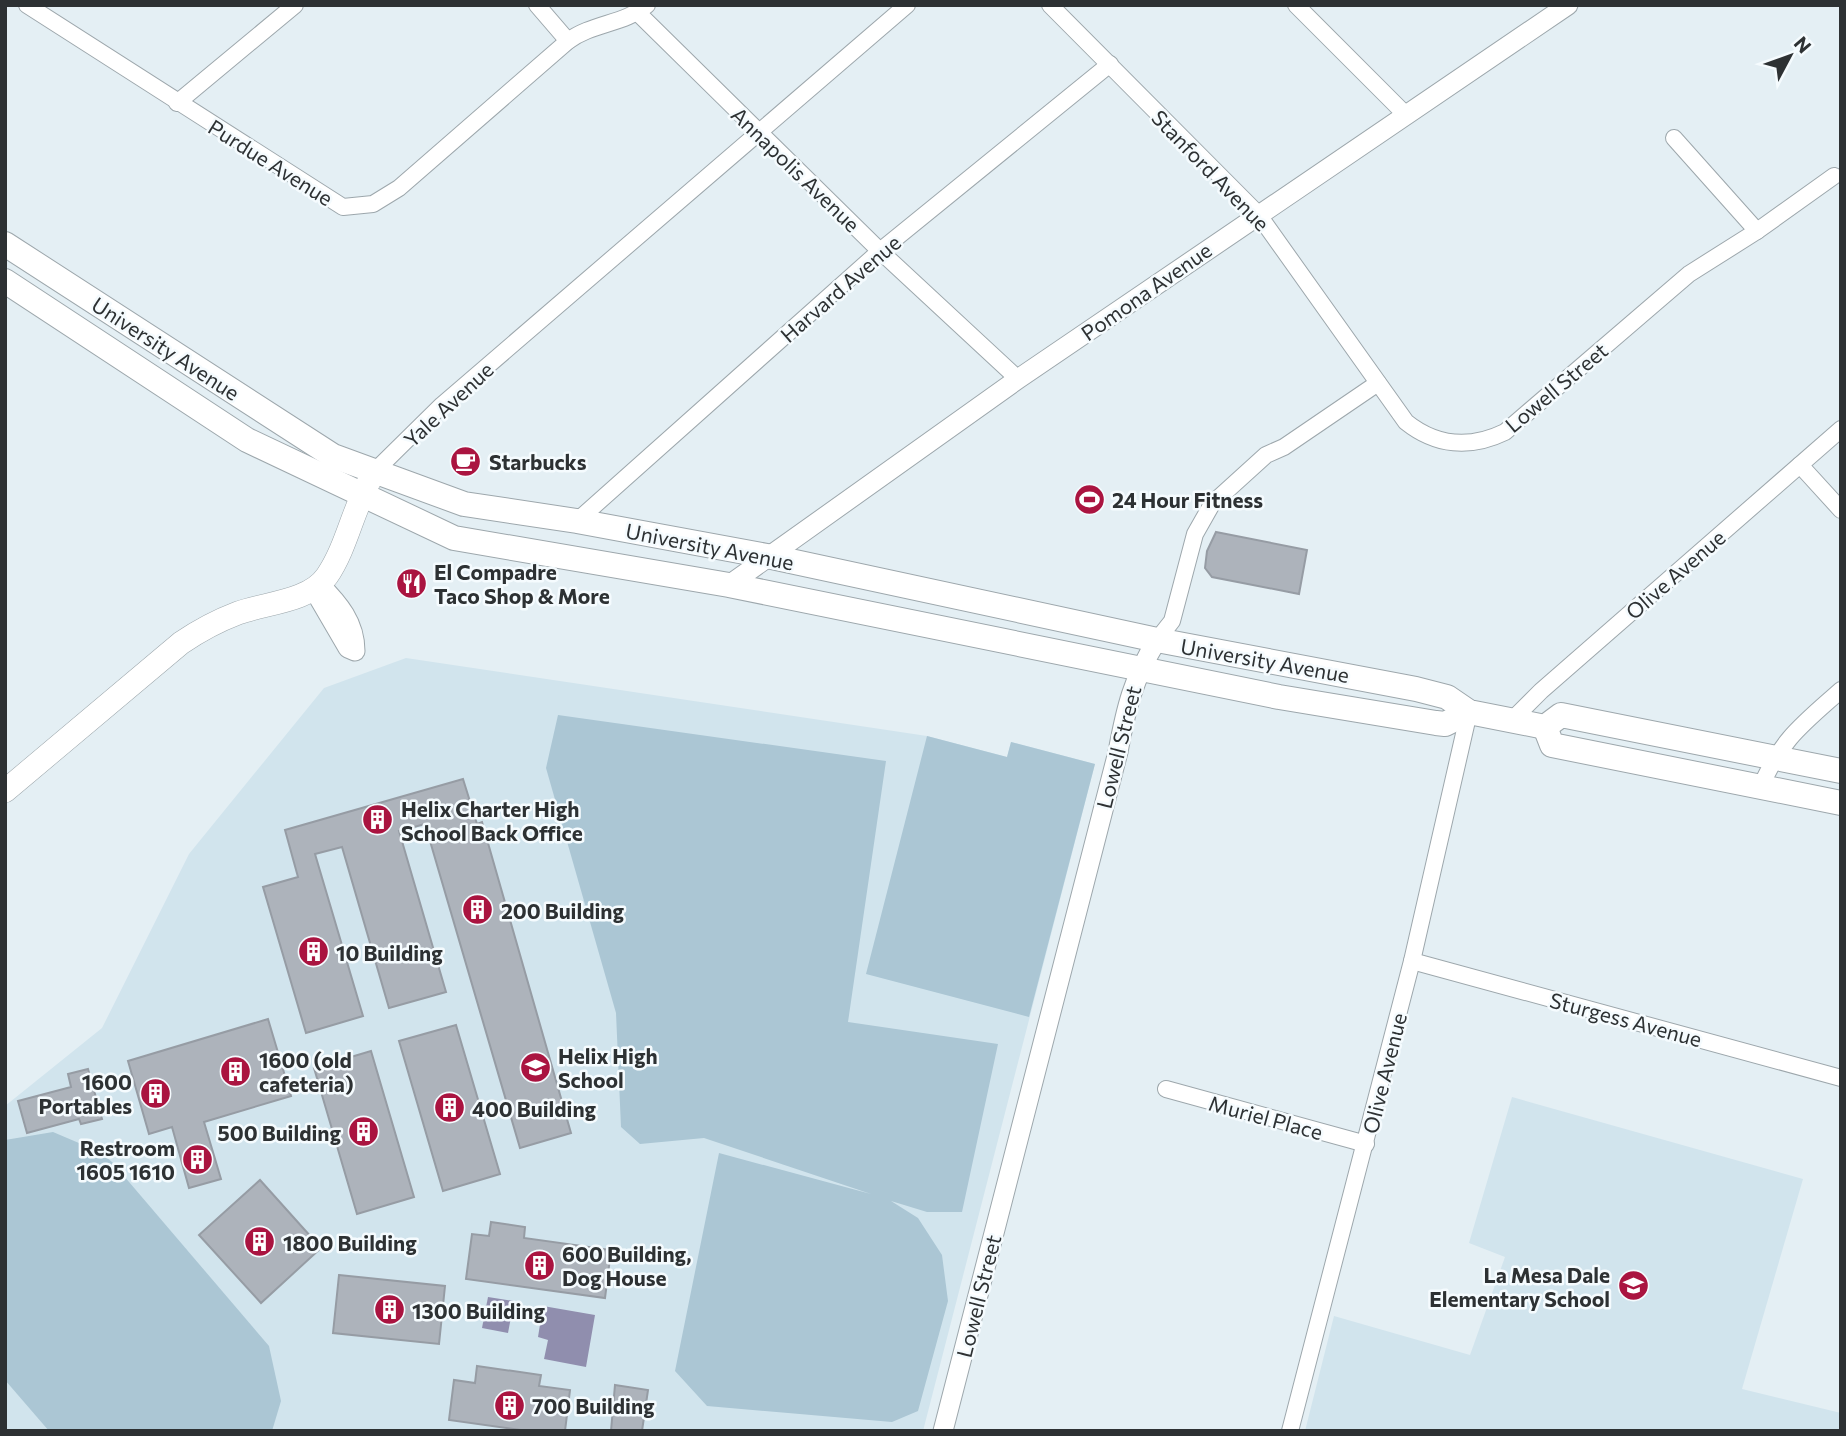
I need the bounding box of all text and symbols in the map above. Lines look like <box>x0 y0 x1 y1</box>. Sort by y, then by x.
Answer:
north arrow <box>1755 21 1825 91</box>
text: N <box>1790 32 1817 57</box>
street label: Annapolis Avenue <box>727 101 865 237</box>
street label: Stanford Avenue <box>1147 104 1275 236</box>
street label: Purdue Avenue <box>204 114 338 210</box>
street label: Harvard Avenue <box>775 229 905 347</box>
street label: Pomona Avenue <box>1076 237 1216 345</box>
street label: University Avenue <box>88 291 244 405</box>
street label: Lowell Street <box>1500 337 1612 437</box>
street label: Yale Avenue <box>398 356 498 452</box>
cafe icon: Starbucks <box>449 444 483 478</box>
place label: Starbucks <box>489 449 587 474</box>
sports icon: 24 Hour Fitness <box>1072 482 1106 516</box>
place label: 24 Hour Fitness <box>1112 487 1263 512</box>
street label: University Avenue <box>624 517 796 575</box>
street label: Olive Avenue <box>1620 524 1730 624</box>
place label: El Compadre Taco Shop & More <box>434 559 610 608</box>
restaurant icon: El Compadre Taco Shop & More <box>394 566 428 600</box>
street label: University Avenue <box>1179 633 1351 687</box>
street label: Lowell Street <box>1091 683 1145 811</box>
place label: Helix Charter High School Back Office <box>401 796 583 845</box>
building icon: Helix Charter High School Back Office <box>361 803 395 837</box>
building icon: 200 Building <box>461 893 495 927</box>
place label: 200 Building <box>501 898 624 923</box>
building icon: 10 Building <box>296 935 330 969</box>
place label: 10 Building <box>336 940 443 965</box>
street label: Sturgess Avenue <box>1547 987 1705 1051</box>
street label: Olive Avenue <box>1357 1010 1411 1136</box>
place label: Helix High School <box>558 1043 658 1092</box>
place label: 1600 (old cafeteria) <box>259 1047 354 1096</box>
school or university icon: Helix High School <box>518 1050 552 1084</box>
building icon: 1600 (old cafeteria) <box>219 1054 253 1088</box>
place label: 1600 Portables <box>39 1069 132 1118</box>
building icon: 1600 Portables <box>138 1076 172 1110</box>
street label: Muriel Place <box>1206 1090 1326 1144</box>
building icon: 400 Building <box>432 1091 466 1125</box>
place label: 400 Building <box>472 1096 597 1121</box>
building icon: 500 Building <box>347 1115 381 1149</box>
place label: 500 Building <box>218 1120 341 1145</box>
place label: Restroom 1605 1610 <box>76 1135 175 1184</box>
building icon: Restroom 1605 1610 <box>181 1142 215 1176</box>
building icon: 1800 Building <box>243 1225 277 1259</box>
place label: 1800 Building <box>283 1230 417 1255</box>
street label: Lowell Street <box>951 1232 1005 1360</box>
place label: 600 Building, Dog House <box>562 1241 691 1290</box>
building icon: 600 Building, Dog House <box>522 1248 556 1282</box>
place label: La Mesa Dale Elementary School <box>1429 1262 1610 1311</box>
school or university icon: La Mesa Dale Elementary School <box>1616 1269 1650 1303</box>
building icon: 1300 Building <box>372 1293 406 1327</box>
place label: 1300 Building <box>412 1298 545 1323</box>
building icon: 700 Building <box>492 1388 526 1422</box>
place label: 700 Building <box>532 1393 655 1418</box>

